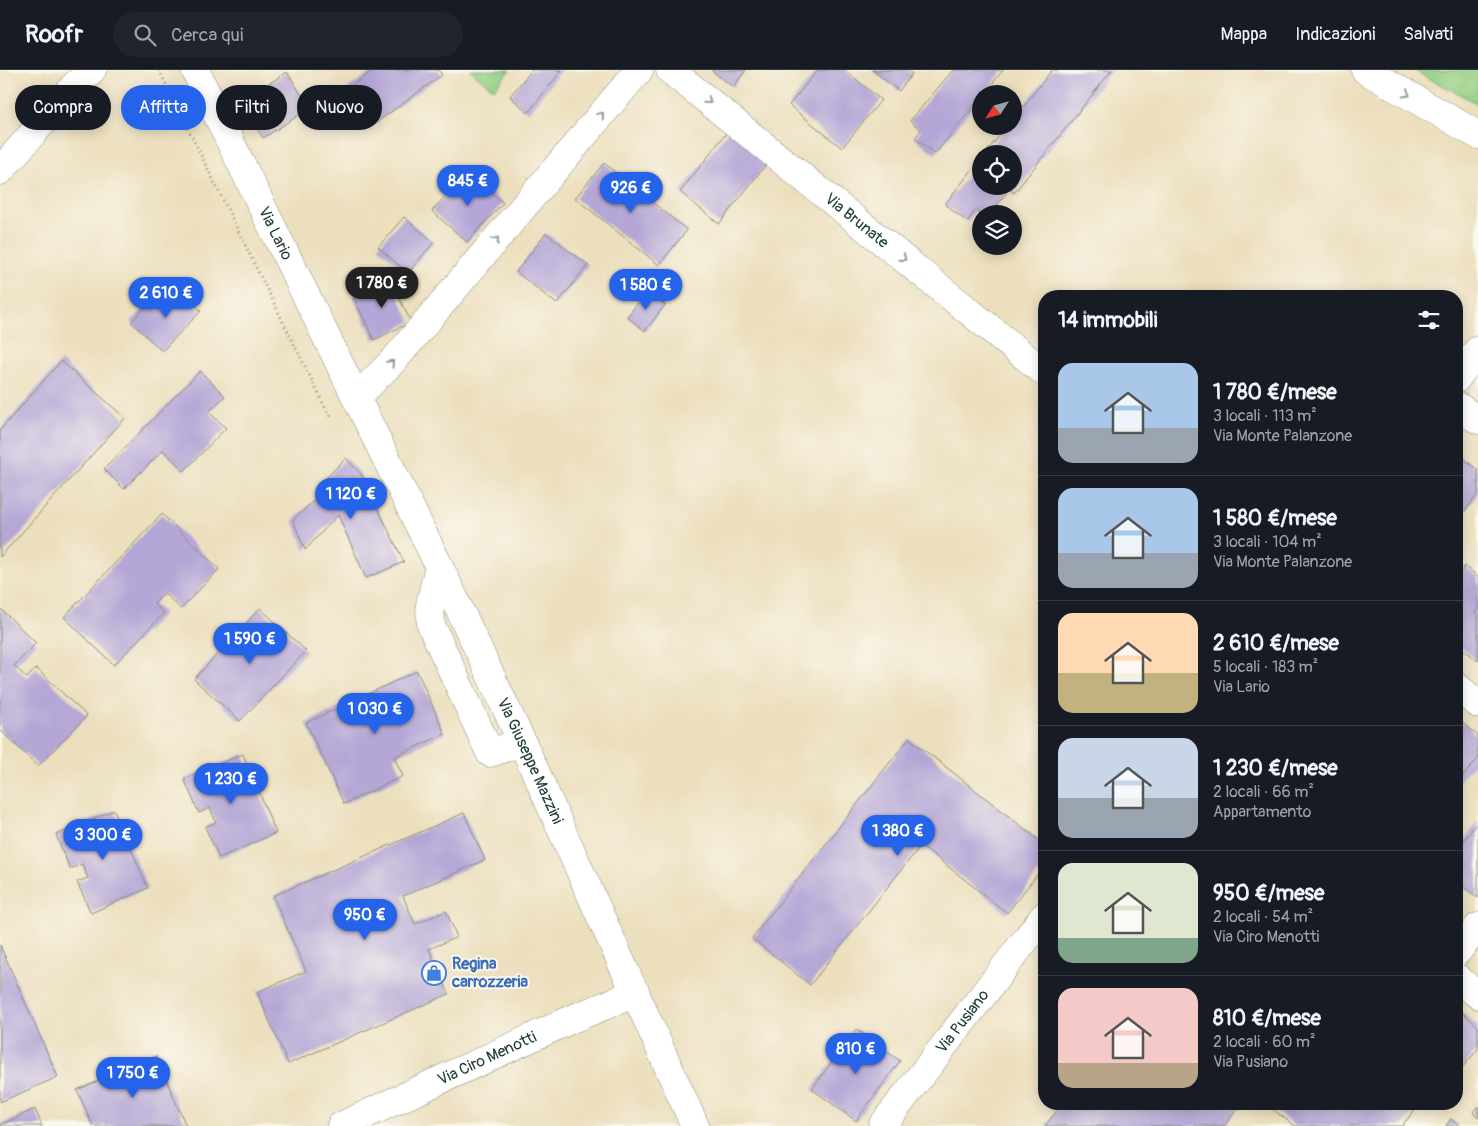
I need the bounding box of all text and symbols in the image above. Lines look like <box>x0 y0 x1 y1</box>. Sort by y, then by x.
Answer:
search box <box>113 12 463 57</box>
text: Roofr <box>25 20 83 49</box>
icon: search <box>131 21 159 49</box>
text: Cerca qui <box>171 23 243 47</box>
text: Mappa <box>1220 23 1267 46</box>
text: Indicazioni <box>1295 23 1375 46</box>
text: Salvati <box>1403 23 1453 46</box>
chip: Compra <box>15 85 111 130</box>
chip: Affitta <box>121 85 206 130</box>
chip: Filtri <box>216 85 287 130</box>
chip: Nuovo <box>297 85 382 130</box>
north arrow <box>972 85 1022 135</box>
map controls <box>972 85 1022 255</box>
one-way arrow <box>1402 88 1411 98</box>
one-way arrow <box>703 95 712 104</box>
one-way arrow <box>595 112 604 121</box>
button: locate <box>972 145 1022 195</box>
pin: 845 € <box>433 164 503 207</box>
text: 845 € <box>448 171 488 191</box>
pin: 926 € <box>596 172 666 214</box>
text: 926 € <box>611 178 651 198</box>
street label: Via Brunate <box>821 189 893 253</box>
street label: Via Lario <box>254 203 297 264</box>
button: layers <box>972 205 1022 255</box>
one-way arrow <box>490 236 499 245</box>
one-way arrow <box>897 252 906 261</box>
pin: 1 780 € <box>336 266 428 309</box>
pin: 1 580 € <box>600 268 692 311</box>
text: 1 780 € <box>356 273 408 293</box>
text: 1 580 € <box>620 275 672 295</box>
pin: 2 610 € <box>120 276 212 319</box>
text: 2 610 € <box>140 283 192 303</box>
icon: filters <box>1415 306 1443 334</box>
text: 14 immobili <box>1058 307 1158 334</box>
one-way arrow <box>385 360 394 369</box>
text: 1 780 €/mese <box>1213 379 1337 406</box>
icon: home <box>1098 383 1158 443</box>
text: 3 locali · 113 m² <box>1213 406 1317 426</box>
text: Via Monte Palanzone <box>1213 426 1352 446</box>
pin: 1 120 € <box>305 478 397 520</box>
text: 1 120 € <box>326 484 376 504</box>
text: 1 580 €/mese <box>1213 505 1337 532</box>
icon: home <box>1098 508 1158 568</box>
text: 3 locali · 104 m² <box>1213 532 1322 552</box>
text: Via Monte Palanzone <box>1213 552 1352 572</box>
pin: 1 590 € <box>204 622 296 665</box>
text: 1 590 € <box>224 629 276 649</box>
text: 2 610 €/mese <box>1213 630 1339 657</box>
icon: home <box>1098 633 1158 693</box>
text: 5 locali · 183 m² <box>1213 657 1318 677</box>
text: Via Lario <box>1213 677 1270 697</box>
pin: 1 030 € <box>329 692 421 735</box>
street label: Via Giuseppe Mazzini <box>493 695 568 827</box>
text: 1 030 € <box>348 699 402 719</box>
text: 1 230 €/mese <box>1213 755 1338 782</box>
icon: home <box>1098 758 1158 818</box>
pin: 1 230 € <box>185 762 277 805</box>
text: 1 230 € <box>205 769 257 789</box>
text: 2 locali · 66 m² <box>1213 782 1314 802</box>
text: Appartamento <box>1213 802 1311 822</box>
pin: 1 380 € <box>852 814 944 857</box>
pin: 3 300 € <box>57 818 149 861</box>
text: 1 380 € <box>872 821 924 841</box>
text: 3 300 € <box>74 825 132 845</box>
text: 950 €/mese <box>1213 880 1324 907</box>
icon: home <box>1098 883 1158 943</box>
pin: 950 € <box>330 898 400 941</box>
text: 950 € <box>344 905 386 925</box>
text: 2 locali · 54 m² <box>1213 907 1313 927</box>
text: Via Ciro Menotti <box>1213 927 1319 947</box>
place label: Regina carrozzeria <box>451 954 528 992</box>
shop icon: Regina carrozzeria <box>421 960 447 986</box>
street label: Via Pusiano <box>932 985 994 1057</box>
text: 810 €/mese <box>1213 1005 1321 1032</box>
icon: home <box>1098 1008 1158 1068</box>
street label: Via Ciro Menotti <box>435 1027 540 1090</box>
pin: 810 € <box>821 1032 891 1075</box>
text: 2 locali · 60 m² <box>1213 1032 1316 1052</box>
text: 810 € <box>836 1039 876 1059</box>
text: Via Pusiano <box>1213 1052 1288 1072</box>
pin: 1 750 € <box>87 1056 179 1099</box>
text: 1 750 € <box>107 1063 159 1083</box>

